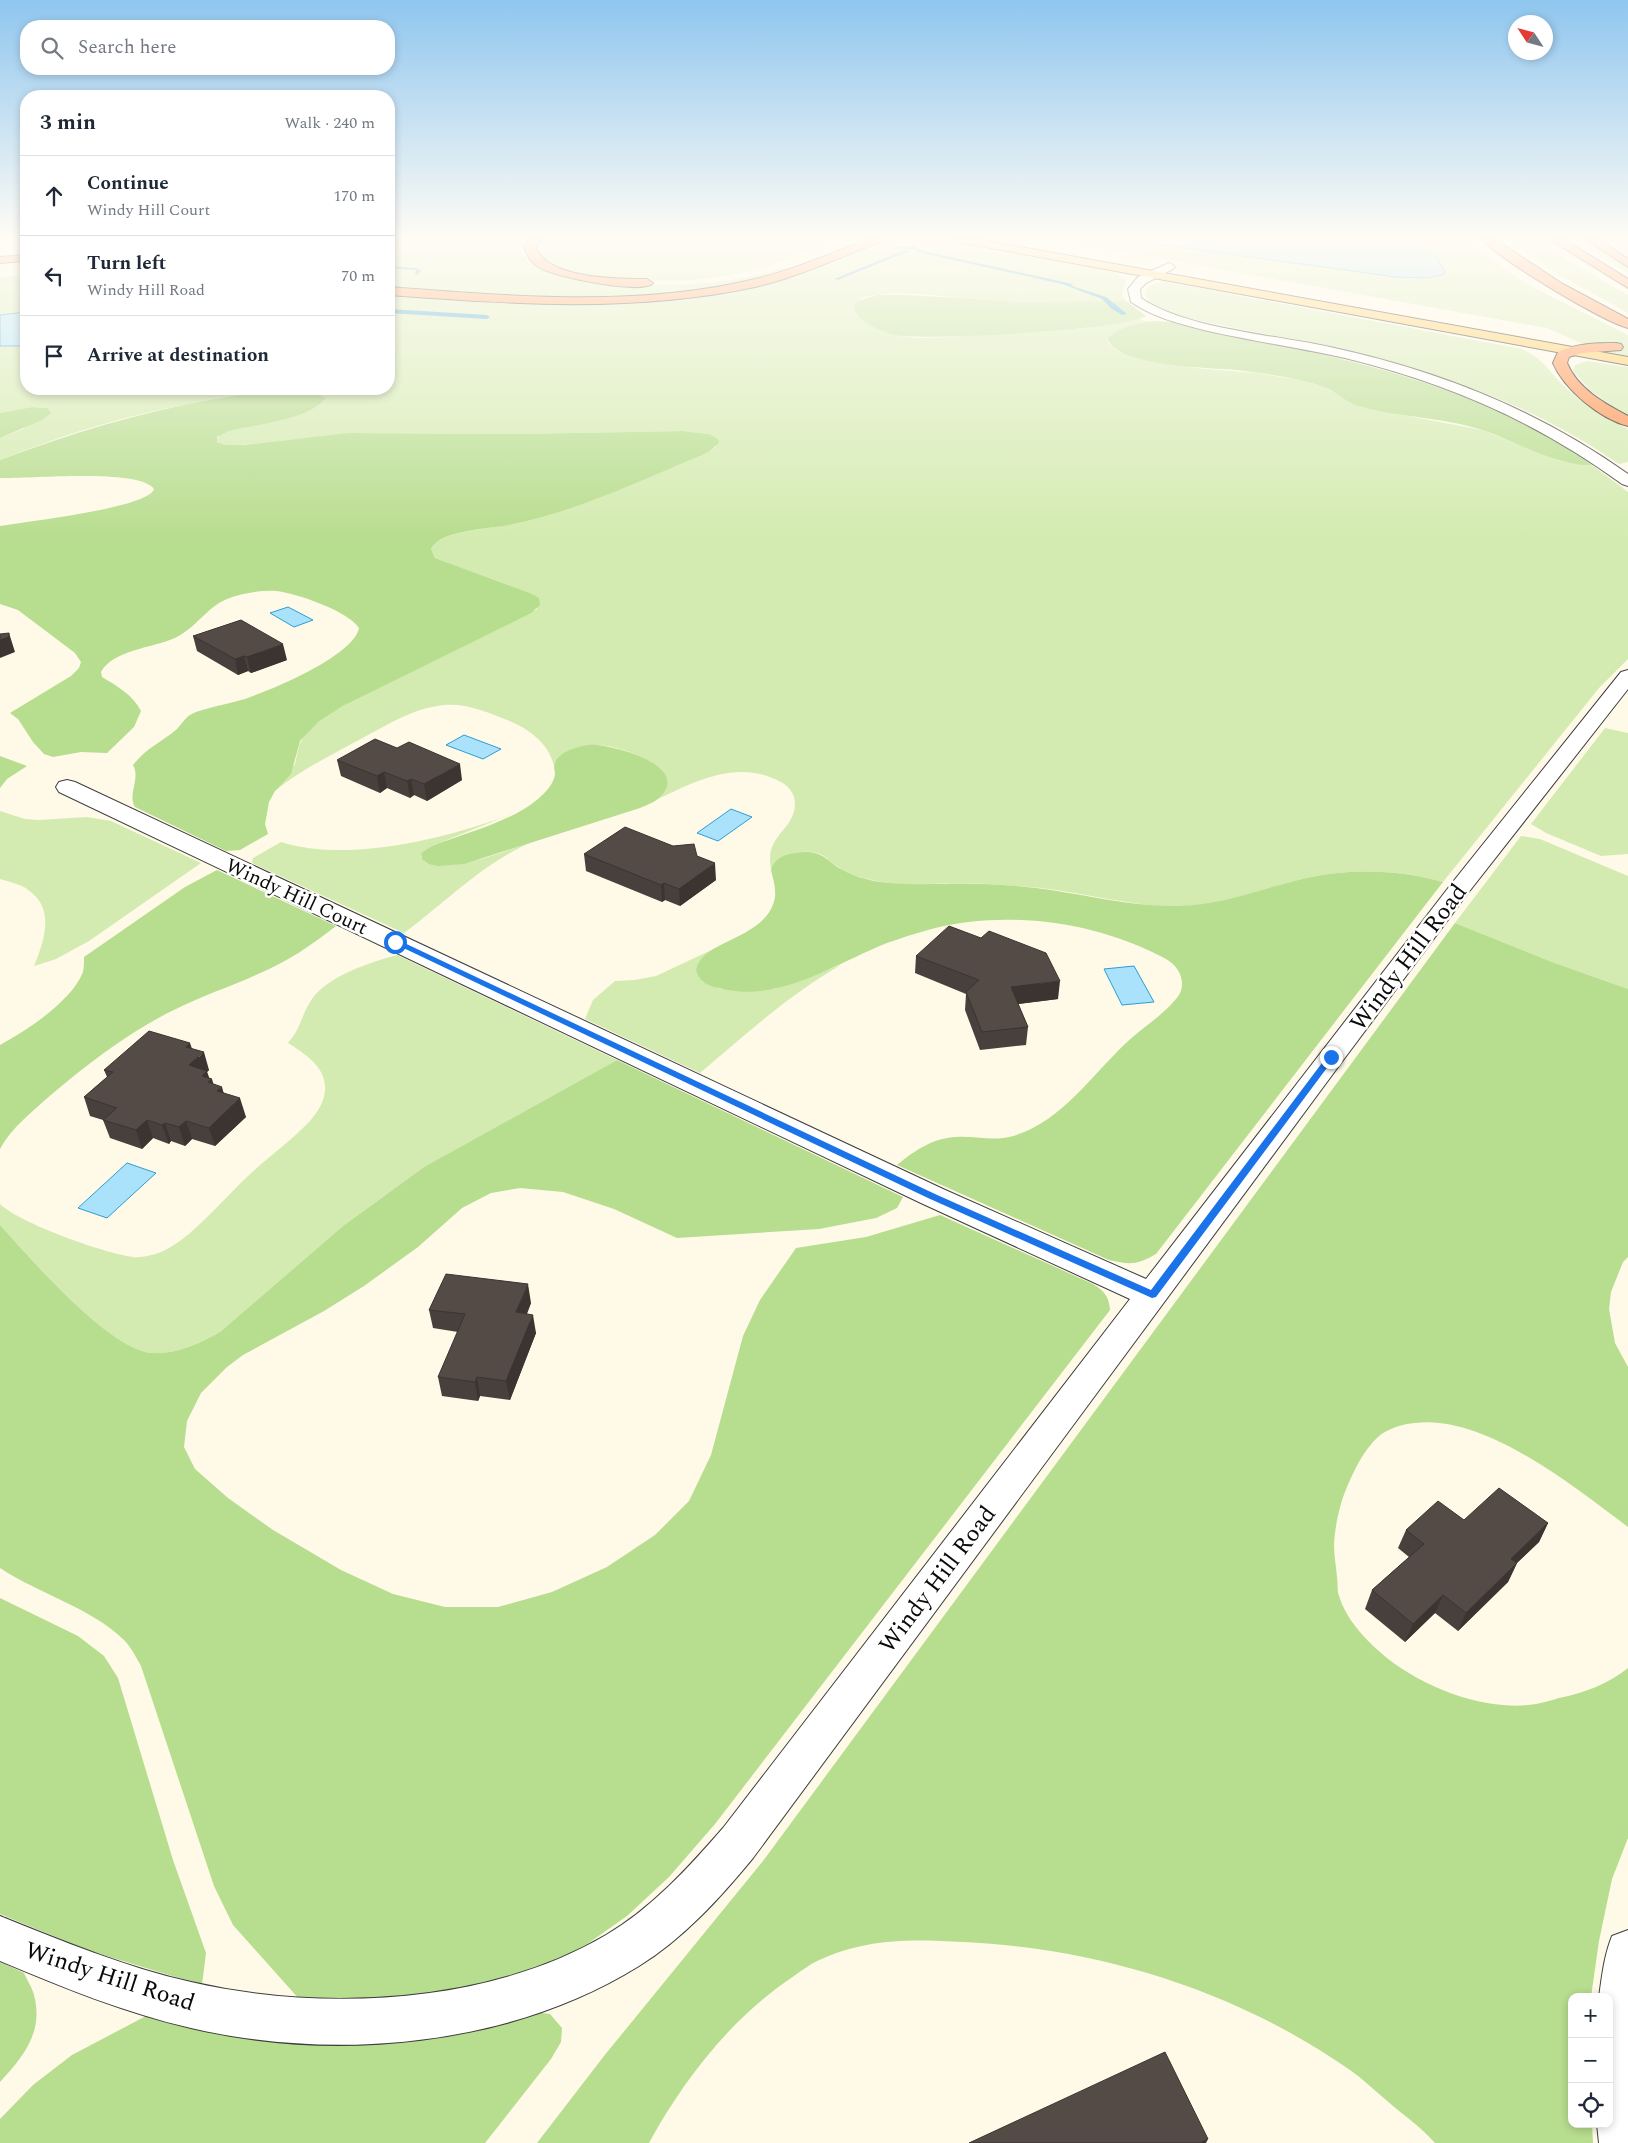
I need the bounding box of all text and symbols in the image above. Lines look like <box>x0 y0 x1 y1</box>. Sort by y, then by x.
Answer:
north arrow <box>1508 15 1553 60</box>
search box <box>20 20 395 75</box>
text: Search here <box>78 33 177 62</box>
icon: search <box>38 34 66 62</box>
text: 3 min <box>40 107 96 139</box>
text: Walk · 240 m <box>284 111 375 135</box>
text: Continue <box>87 169 169 198</box>
icon: ahead <box>40 182 68 210</box>
text: 170 m <box>333 184 375 208</box>
text: Windy Hill Court <box>87 198 210 222</box>
text: Turn left <box>87 249 166 278</box>
icon: left <box>40 262 68 290</box>
text: 70 m <box>341 264 375 288</box>
text: Windy Hill Road <box>87 278 205 302</box>
text: Arrive at destination <box>87 341 269 370</box>
icon: arrive <box>40 342 68 370</box>
street label: Windy Hill Court <box>221 851 373 943</box>
street label: Windy Hill Road <box>1341 876 1476 1039</box>
route start <box>384 931 407 954</box>
route end <box>1320 1046 1343 1069</box>
street label: Windy Hill Road <box>870 1498 1005 1661</box>
street label: Windy Hill Road <box>20 1933 199 2021</box>
map controls <box>1568 1993 1613 2128</box>
button: + <box>1568 1993 1613 2038</box>
button: − <box>1568 2038 1613 2083</box>
button: locate <box>1568 2083 1613 2128</box>

